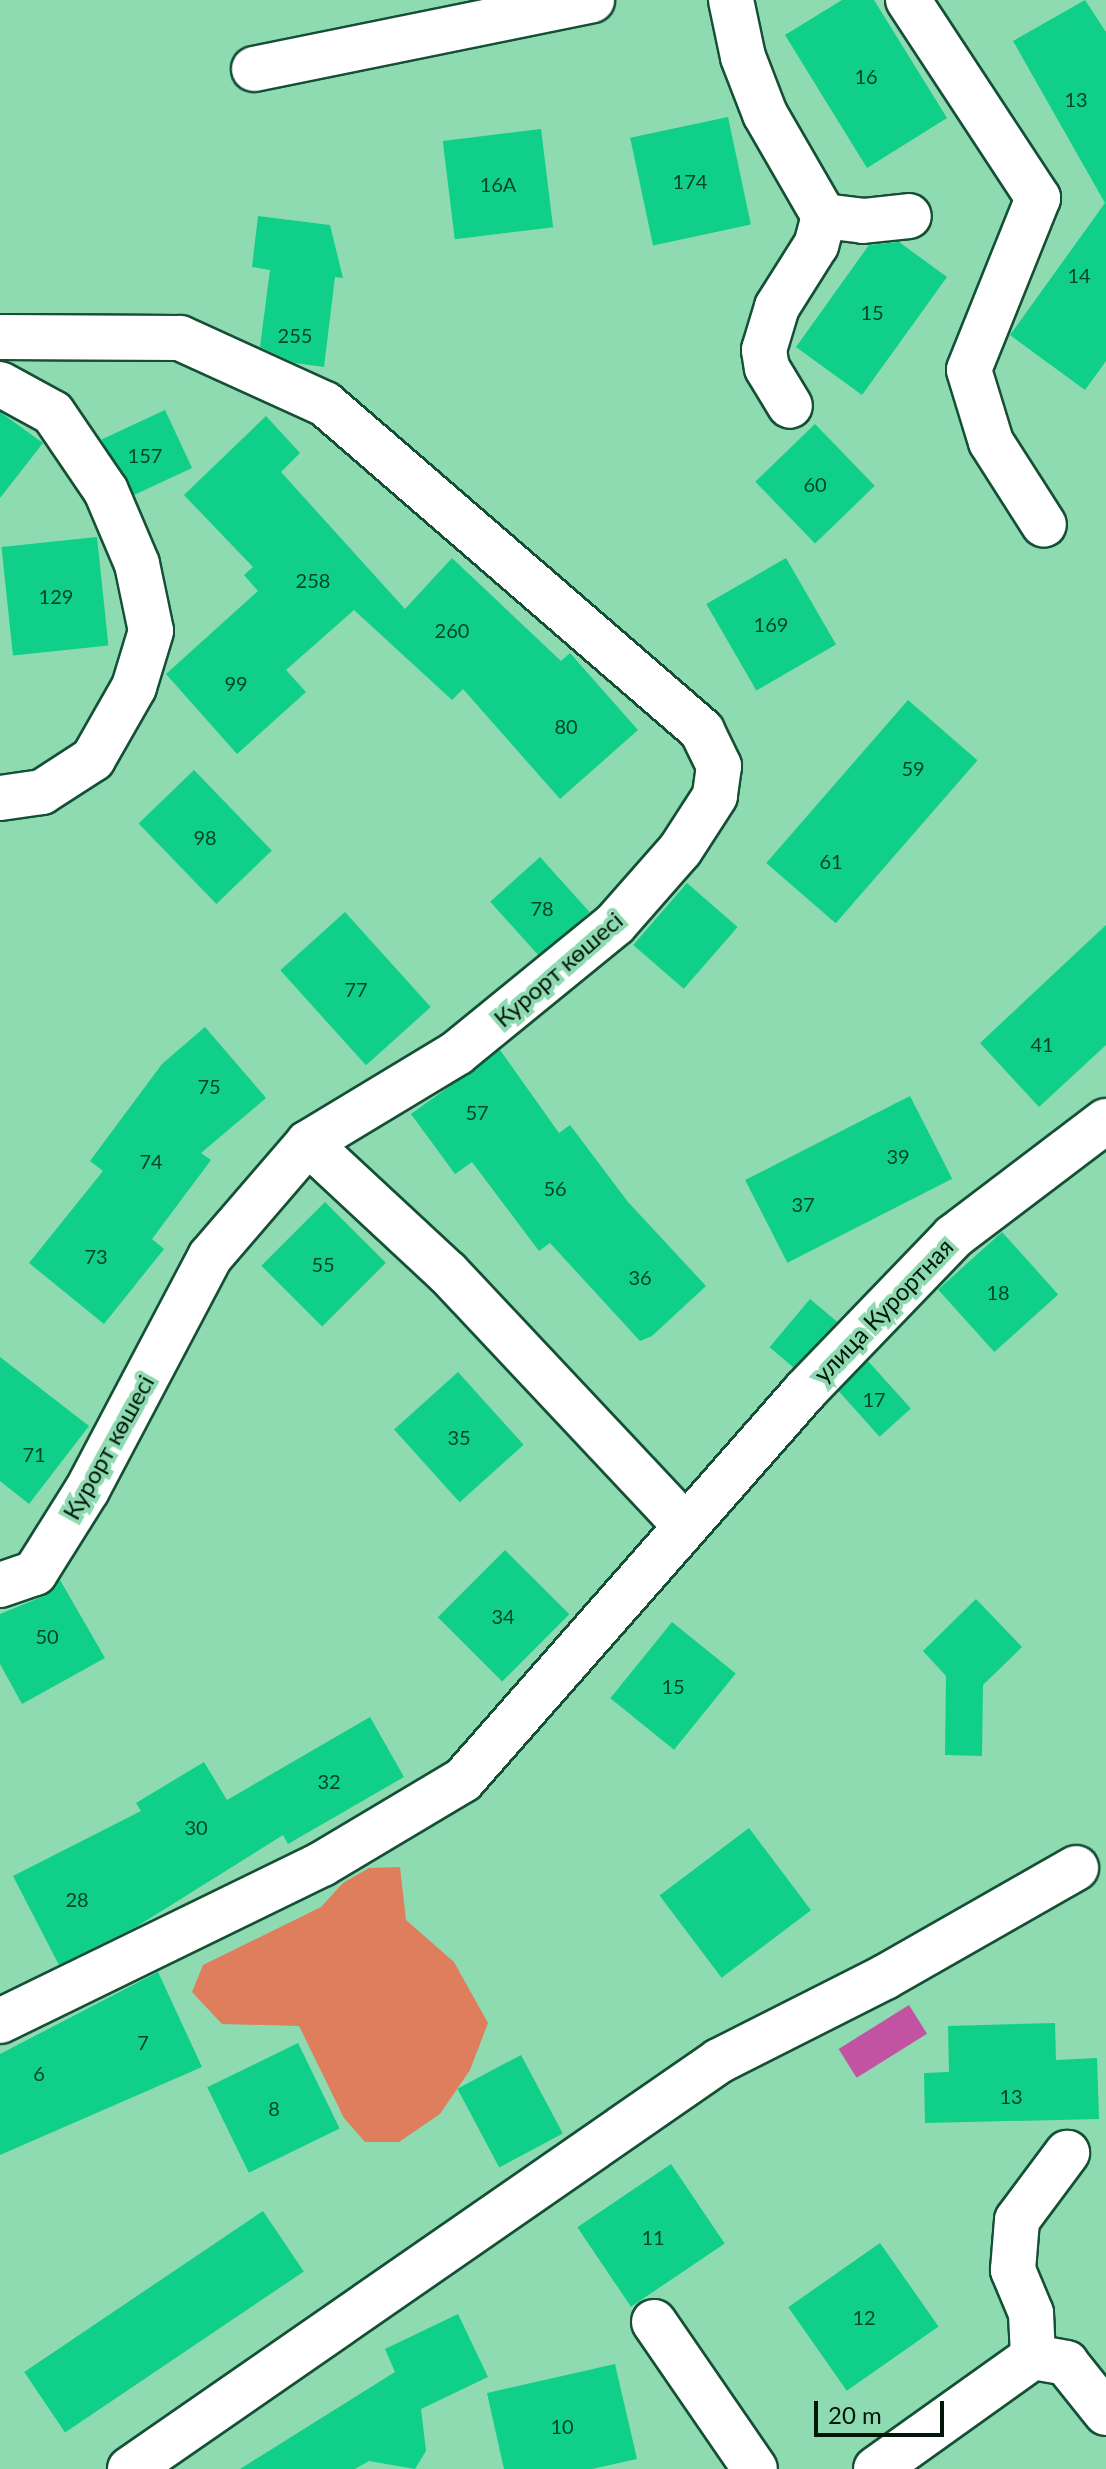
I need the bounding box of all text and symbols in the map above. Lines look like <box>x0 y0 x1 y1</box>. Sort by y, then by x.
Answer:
house number: 16 <box>854 64 878 88</box>
house number: 13 <box>1064 87 1088 111</box>
house number: 174 <box>673 169 707 193</box>
house number: 16А <box>480 172 516 196</box>
house number: 14 <box>1067 263 1091 287</box>
house number: 15 <box>860 300 884 324</box>
house number: 255 <box>278 323 312 347</box>
house number: 157 <box>128 443 162 467</box>
house number: 60 <box>803 472 827 496</box>
house number: 258 <box>296 568 330 592</box>
house number: 129 <box>39 584 73 608</box>
house number: 169 <box>754 612 788 636</box>
house number: 260 <box>435 618 469 642</box>
house number: 99 <box>224 671 248 695</box>
house number: 80 <box>554 714 578 738</box>
house number: 59 <box>901 756 925 780</box>
house number: 98 <box>193 825 217 849</box>
house number: 61 <box>819 849 843 873</box>
house number: 78 <box>530 896 554 920</box>
street label: Курорт көшесі <box>488 905 628 1033</box>
house number: 77 <box>344 977 368 1001</box>
house number: 41 <box>1030 1032 1054 1056</box>
house number: 75 <box>197 1074 221 1098</box>
house number: 57 <box>465 1100 489 1124</box>
house number: 39 <box>886 1144 910 1168</box>
house number: 74 <box>139 1149 163 1173</box>
house number: 56 <box>543 1176 567 1200</box>
house number: 37 <box>791 1192 815 1216</box>
street label: улица Курортная <box>807 1232 959 1388</box>
house number: 73 <box>84 1244 108 1268</box>
house number: 55 <box>311 1252 335 1276</box>
house number: 36 <box>628 1265 652 1289</box>
house number: 18 <box>986 1280 1010 1304</box>
street label: Курорт көшесі <box>56 1370 160 1524</box>
house number: 17 <box>862 1387 886 1411</box>
house number: 35 <box>447 1425 471 1449</box>
house number: 71 <box>22 1442 46 1466</box>
house number: 34 <box>491 1604 515 1628</box>
house number: 50 <box>35 1624 59 1648</box>
house number: 15 <box>661 1674 685 1698</box>
house number: 32 <box>317 1769 341 1793</box>
house number: 30 <box>184 1815 208 1839</box>
house number: 28 <box>65 1887 89 1911</box>
house number: 7 <box>137 2030 149 2054</box>
house number: 6 <box>33 2061 45 2085</box>
house number: 13 <box>999 2084 1023 2108</box>
house number: 8 <box>268 2096 280 2120</box>
house number: 11 <box>641 2225 665 2249</box>
house number: 12 <box>852 2305 876 2329</box>
scale bar <box>818 2385 948 2435</box>
text: 20 m <box>828 2400 882 2429</box>
house number: 10 <box>550 2414 574 2438</box>

